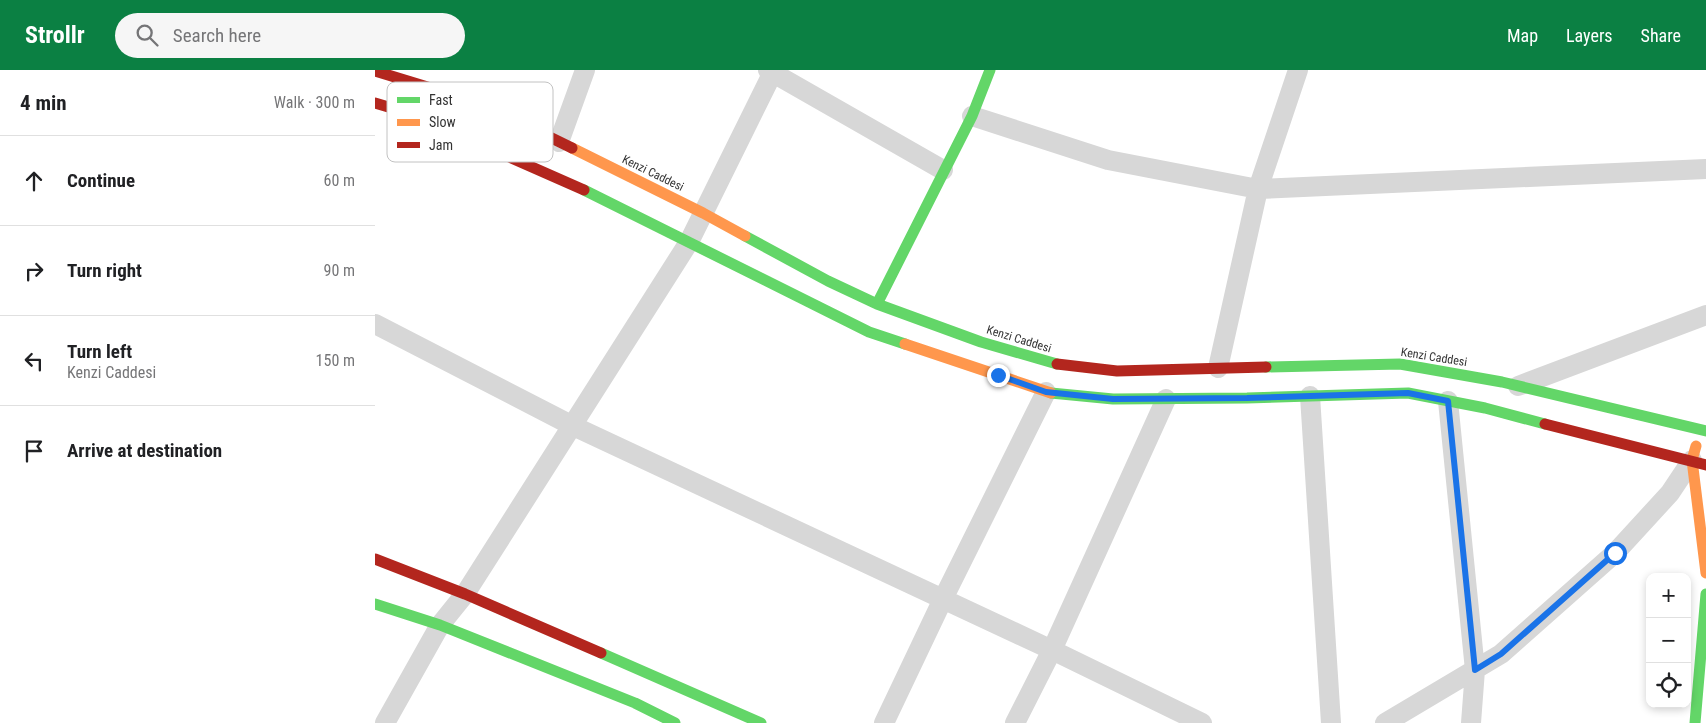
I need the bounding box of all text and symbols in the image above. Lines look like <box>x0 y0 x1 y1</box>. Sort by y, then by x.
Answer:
search box <box>115 13 465 58</box>
text: Strollr <box>25 21 85 49</box>
icon: search <box>133 21 161 49</box>
text: Search here <box>173 24 261 47</box>
text: Map <box>1507 25 1538 46</box>
text: Layers <box>1566 25 1613 46</box>
text: Share <box>1641 25 1681 46</box>
legend <box>387 82 553 162</box>
text: 4 min <box>20 91 67 115</box>
text: Fast <box>429 92 453 108</box>
text: Walk · 300 m <box>274 93 355 112</box>
text: Slow <box>429 114 456 130</box>
text: Jam <box>429 137 453 153</box>
street label: Kenzi Caddesi <box>620 152 686 194</box>
icon: ahead <box>20 167 48 195</box>
text: Continue <box>67 169 135 192</box>
text: 60 m <box>323 171 355 190</box>
icon: right <box>20 257 48 285</box>
text: Turn right <box>67 259 142 282</box>
text: 90 m <box>323 261 355 280</box>
street label: Kenzi Caddesi <box>985 323 1053 355</box>
text: Turn left <box>67 340 132 363</box>
street label: Kenzi Caddesi <box>1400 345 1468 369</box>
icon: left <box>20 347 48 375</box>
text: 150 m <box>316 351 355 370</box>
text: Kenzi Caddesi <box>67 363 156 382</box>
route end <box>987 364 1010 387</box>
icon: arrive <box>20 437 48 465</box>
text: Arrive at destination <box>67 439 222 462</box>
route start <box>1604 542 1627 565</box>
map controls <box>1646 573 1691 708</box>
button: + <box>1646 573 1691 618</box>
button: − <box>1646 618 1691 663</box>
button: locate <box>1646 663 1691 708</box>

